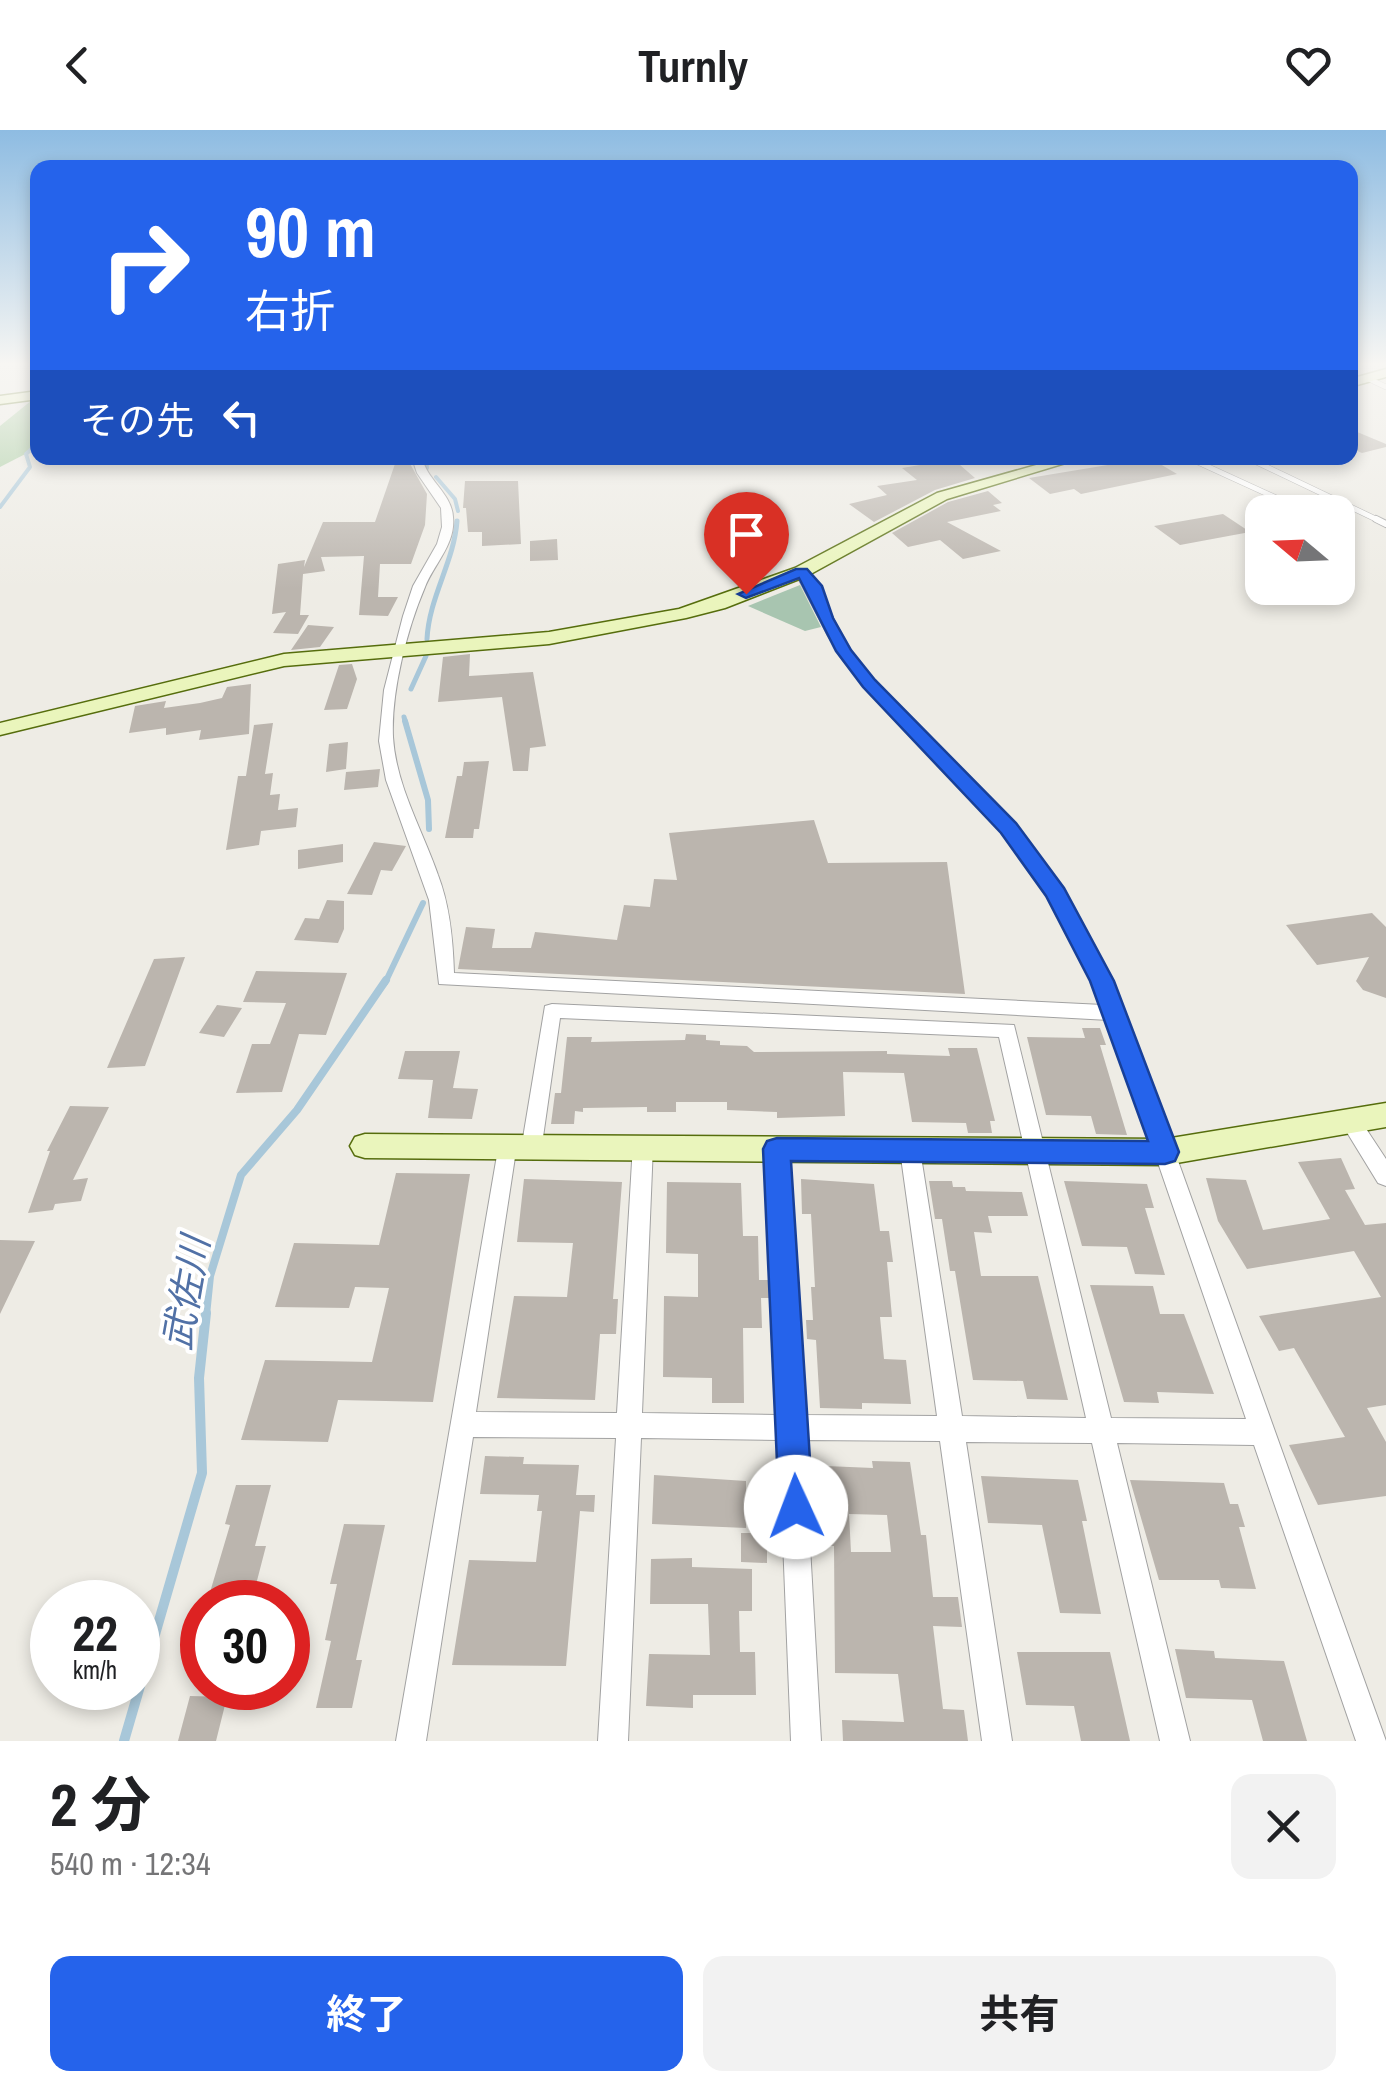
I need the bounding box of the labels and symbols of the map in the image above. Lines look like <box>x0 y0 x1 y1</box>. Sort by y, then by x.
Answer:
pin <box>704 492 789 595</box>
north arrow <box>1245 495 1355 605</box>
water label: 武佐川 <box>151 1229 222 1354</box>
position arrow <box>744 1455 848 1559</box>
speed limit sign: 30 <box>180 1580 310 1710</box>

